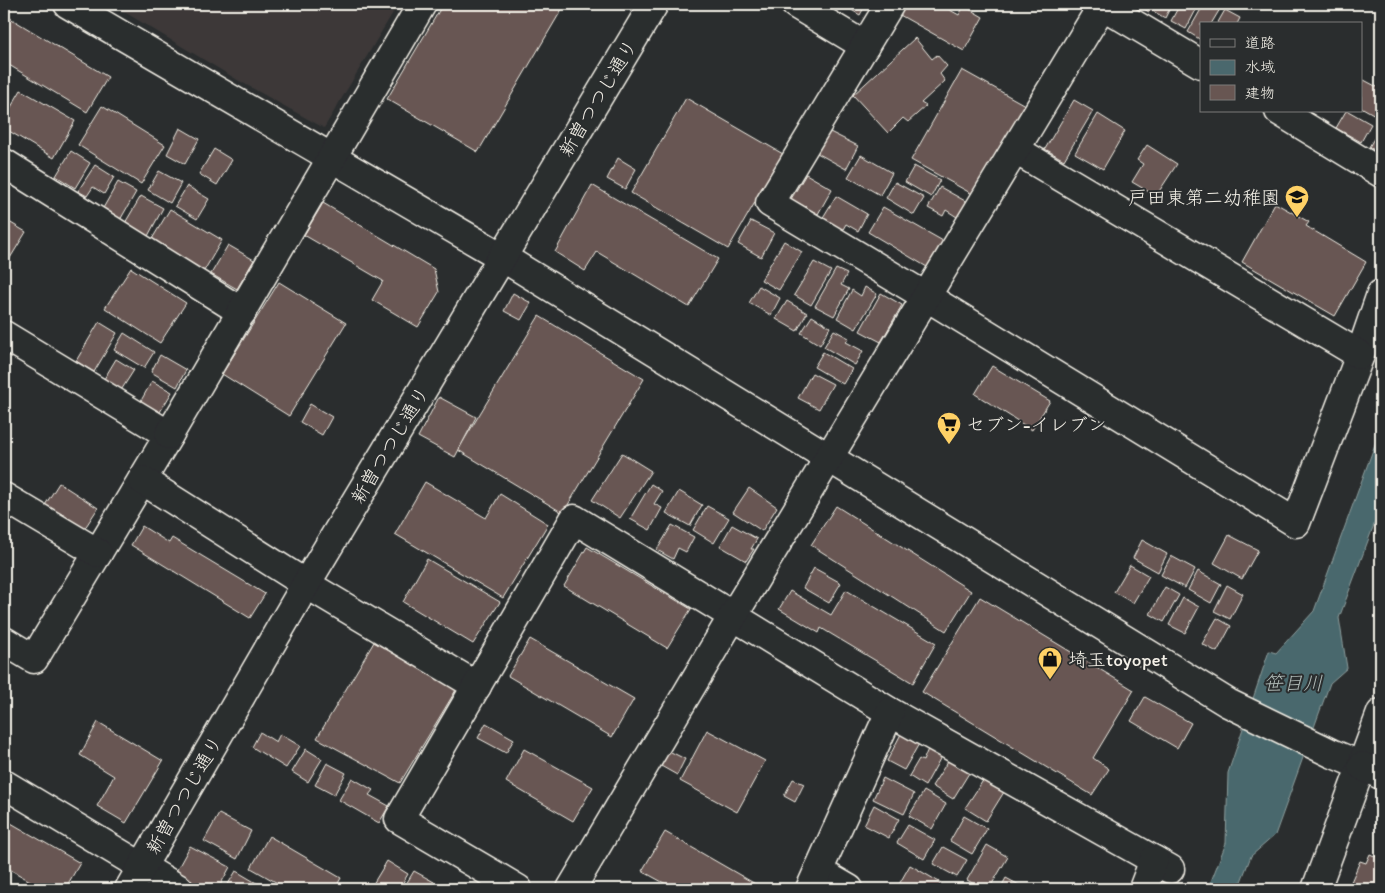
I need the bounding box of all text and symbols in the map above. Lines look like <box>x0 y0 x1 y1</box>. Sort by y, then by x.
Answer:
legend <box>1200 22 1362 112</box>
text: 道路 <box>1245 34 1275 52</box>
street label: 新曽つつじ通り <box>554 35 642 161</box>
text: 水域 <box>1245 58 1275 76</box>
text: 建物 <box>1245 84 1275 102</box>
school or university icon: 戸田東第二幼稚園 <box>1284 184 1310 218</box>
place label: 戸田東第二幼稚園 <box>1128 186 1280 209</box>
street label: 新曽つつじ通り <box>346 382 434 508</box>
supermarket icon: セブン-イレブン <box>936 411 962 445</box>
place label: セブン-イレブン <box>966 413 1107 436</box>
shop icon: 埼玉toyopet <box>1037 646 1063 680</box>
place label: 埼玉toyopet <box>1068 648 1168 671</box>
water label: 笹目川 <box>1263 671 1323 695</box>
street label: 新曽つつじ通り <box>141 732 227 858</box>

